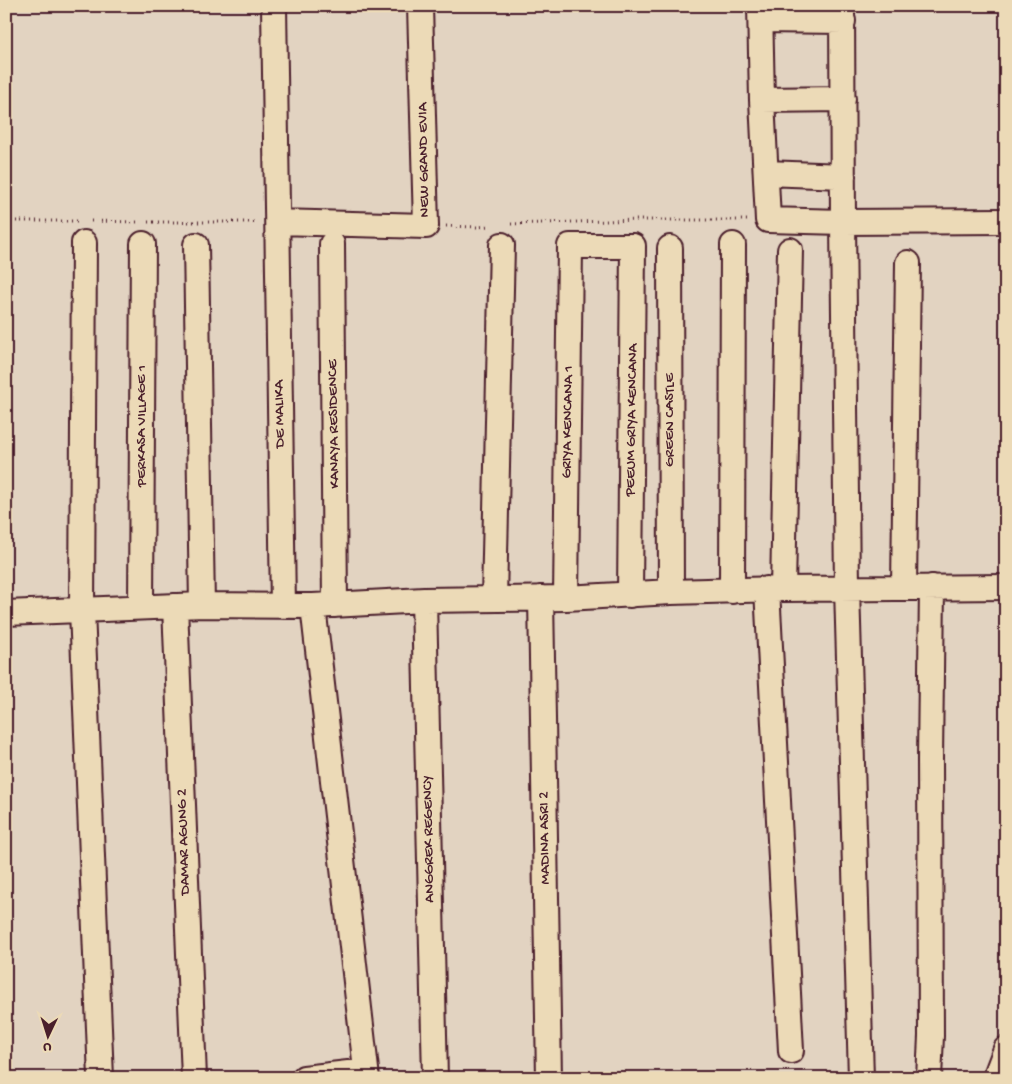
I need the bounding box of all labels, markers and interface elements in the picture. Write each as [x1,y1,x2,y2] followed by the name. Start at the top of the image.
[414,101,434,218] street label: NEW GRAND EVIA
[622,342,642,498] street label: PEEUM GRIYA KENCANA
[324,359,344,489] street label: KANAYA RESIDENCE
[133,365,151,488] street label: PERKASA VILLAGE 1
[558,365,578,479] street label: GRIYA KENCANA 1
[661,372,679,467] street label: GREEN CASTLE
[270,379,290,449] street label: DE MALIKA
[419,775,439,903] street label: ANGGREK REGENCY
[173,789,195,896] street label: DAMAR AGUNG 2
[535,791,555,885] street label: MADINA ASRI 2
[22,1012,72,1062] north arrow
[43,1038,52,1055] text: U

